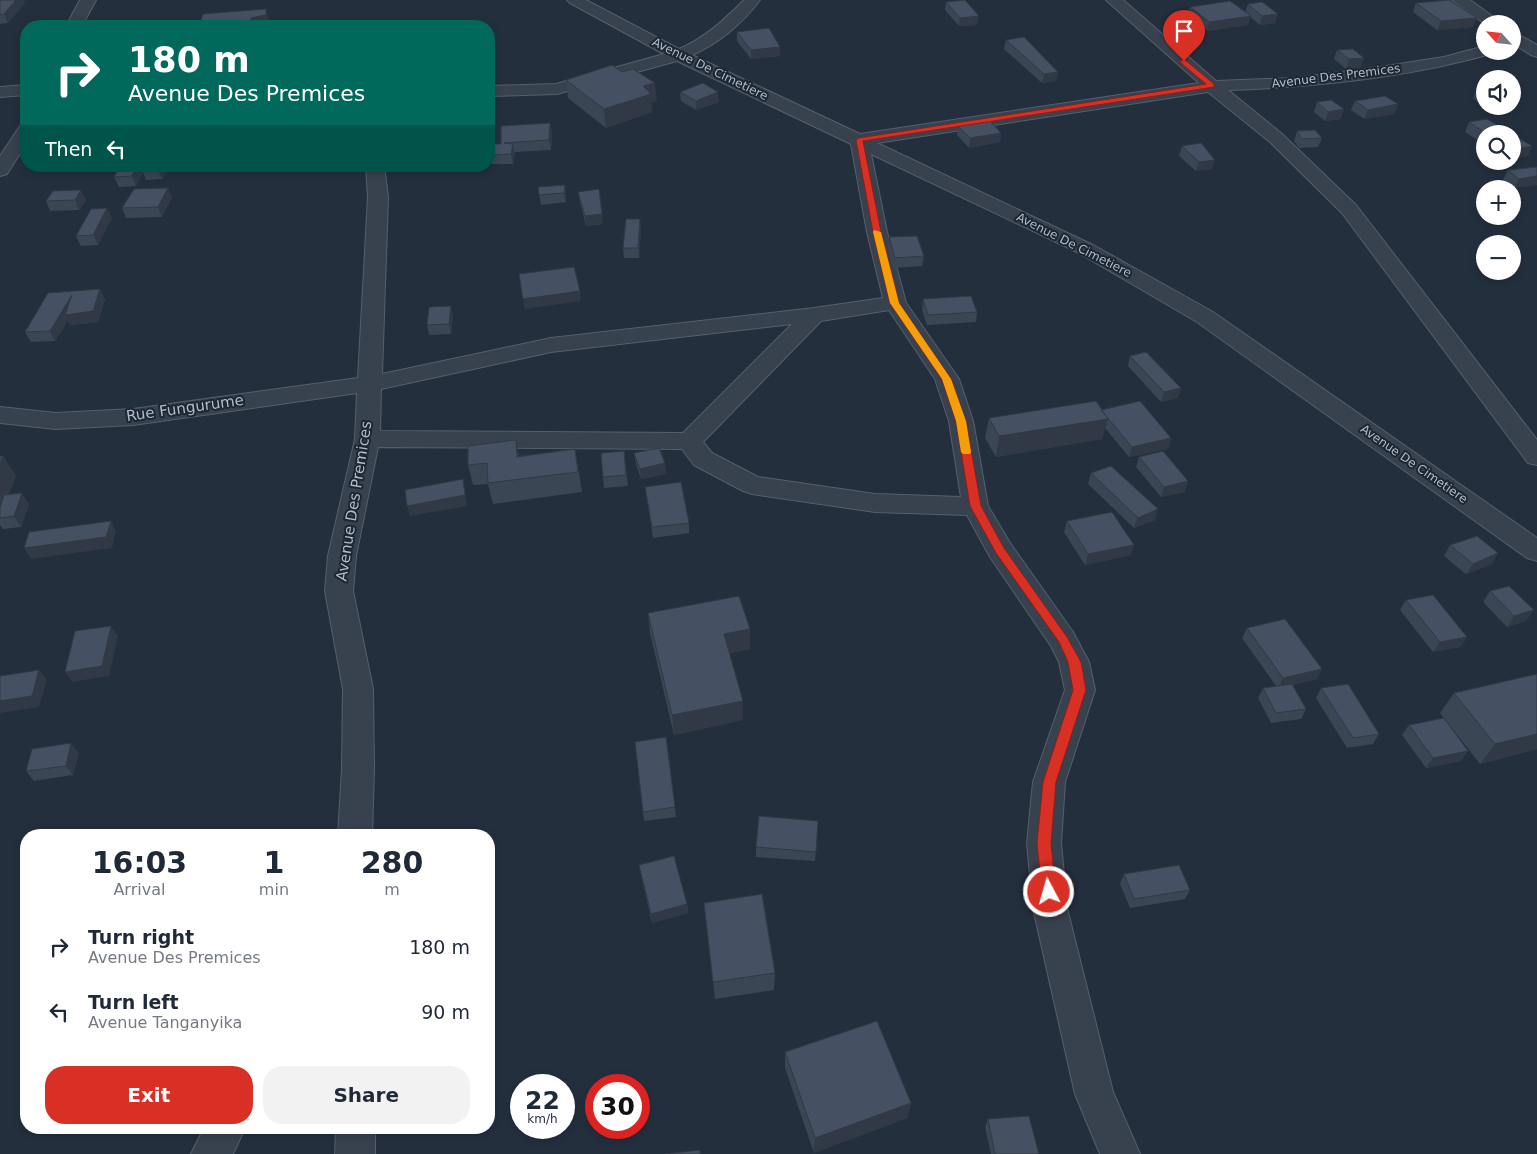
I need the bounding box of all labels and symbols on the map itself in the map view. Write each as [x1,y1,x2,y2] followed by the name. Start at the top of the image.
[1163,10,1205,61] pin
[1476,15,1521,60] north arrow
[650,35,770,103] street label: Avenue De Cimetiere
[1271,61,1401,91] street label: Avenue Des Premices
[1014,210,1134,280] street label: Avenue De Cimetiere
[125,391,245,425] street label: Rue Fungurume
[332,420,376,582] street label: Avenue Des Premices
[1358,422,1470,506] street label: Avenue De Cimetiere
[1022,865,1074,917] position arrow
[585,1074,650,1139] speed limit sign: 30

